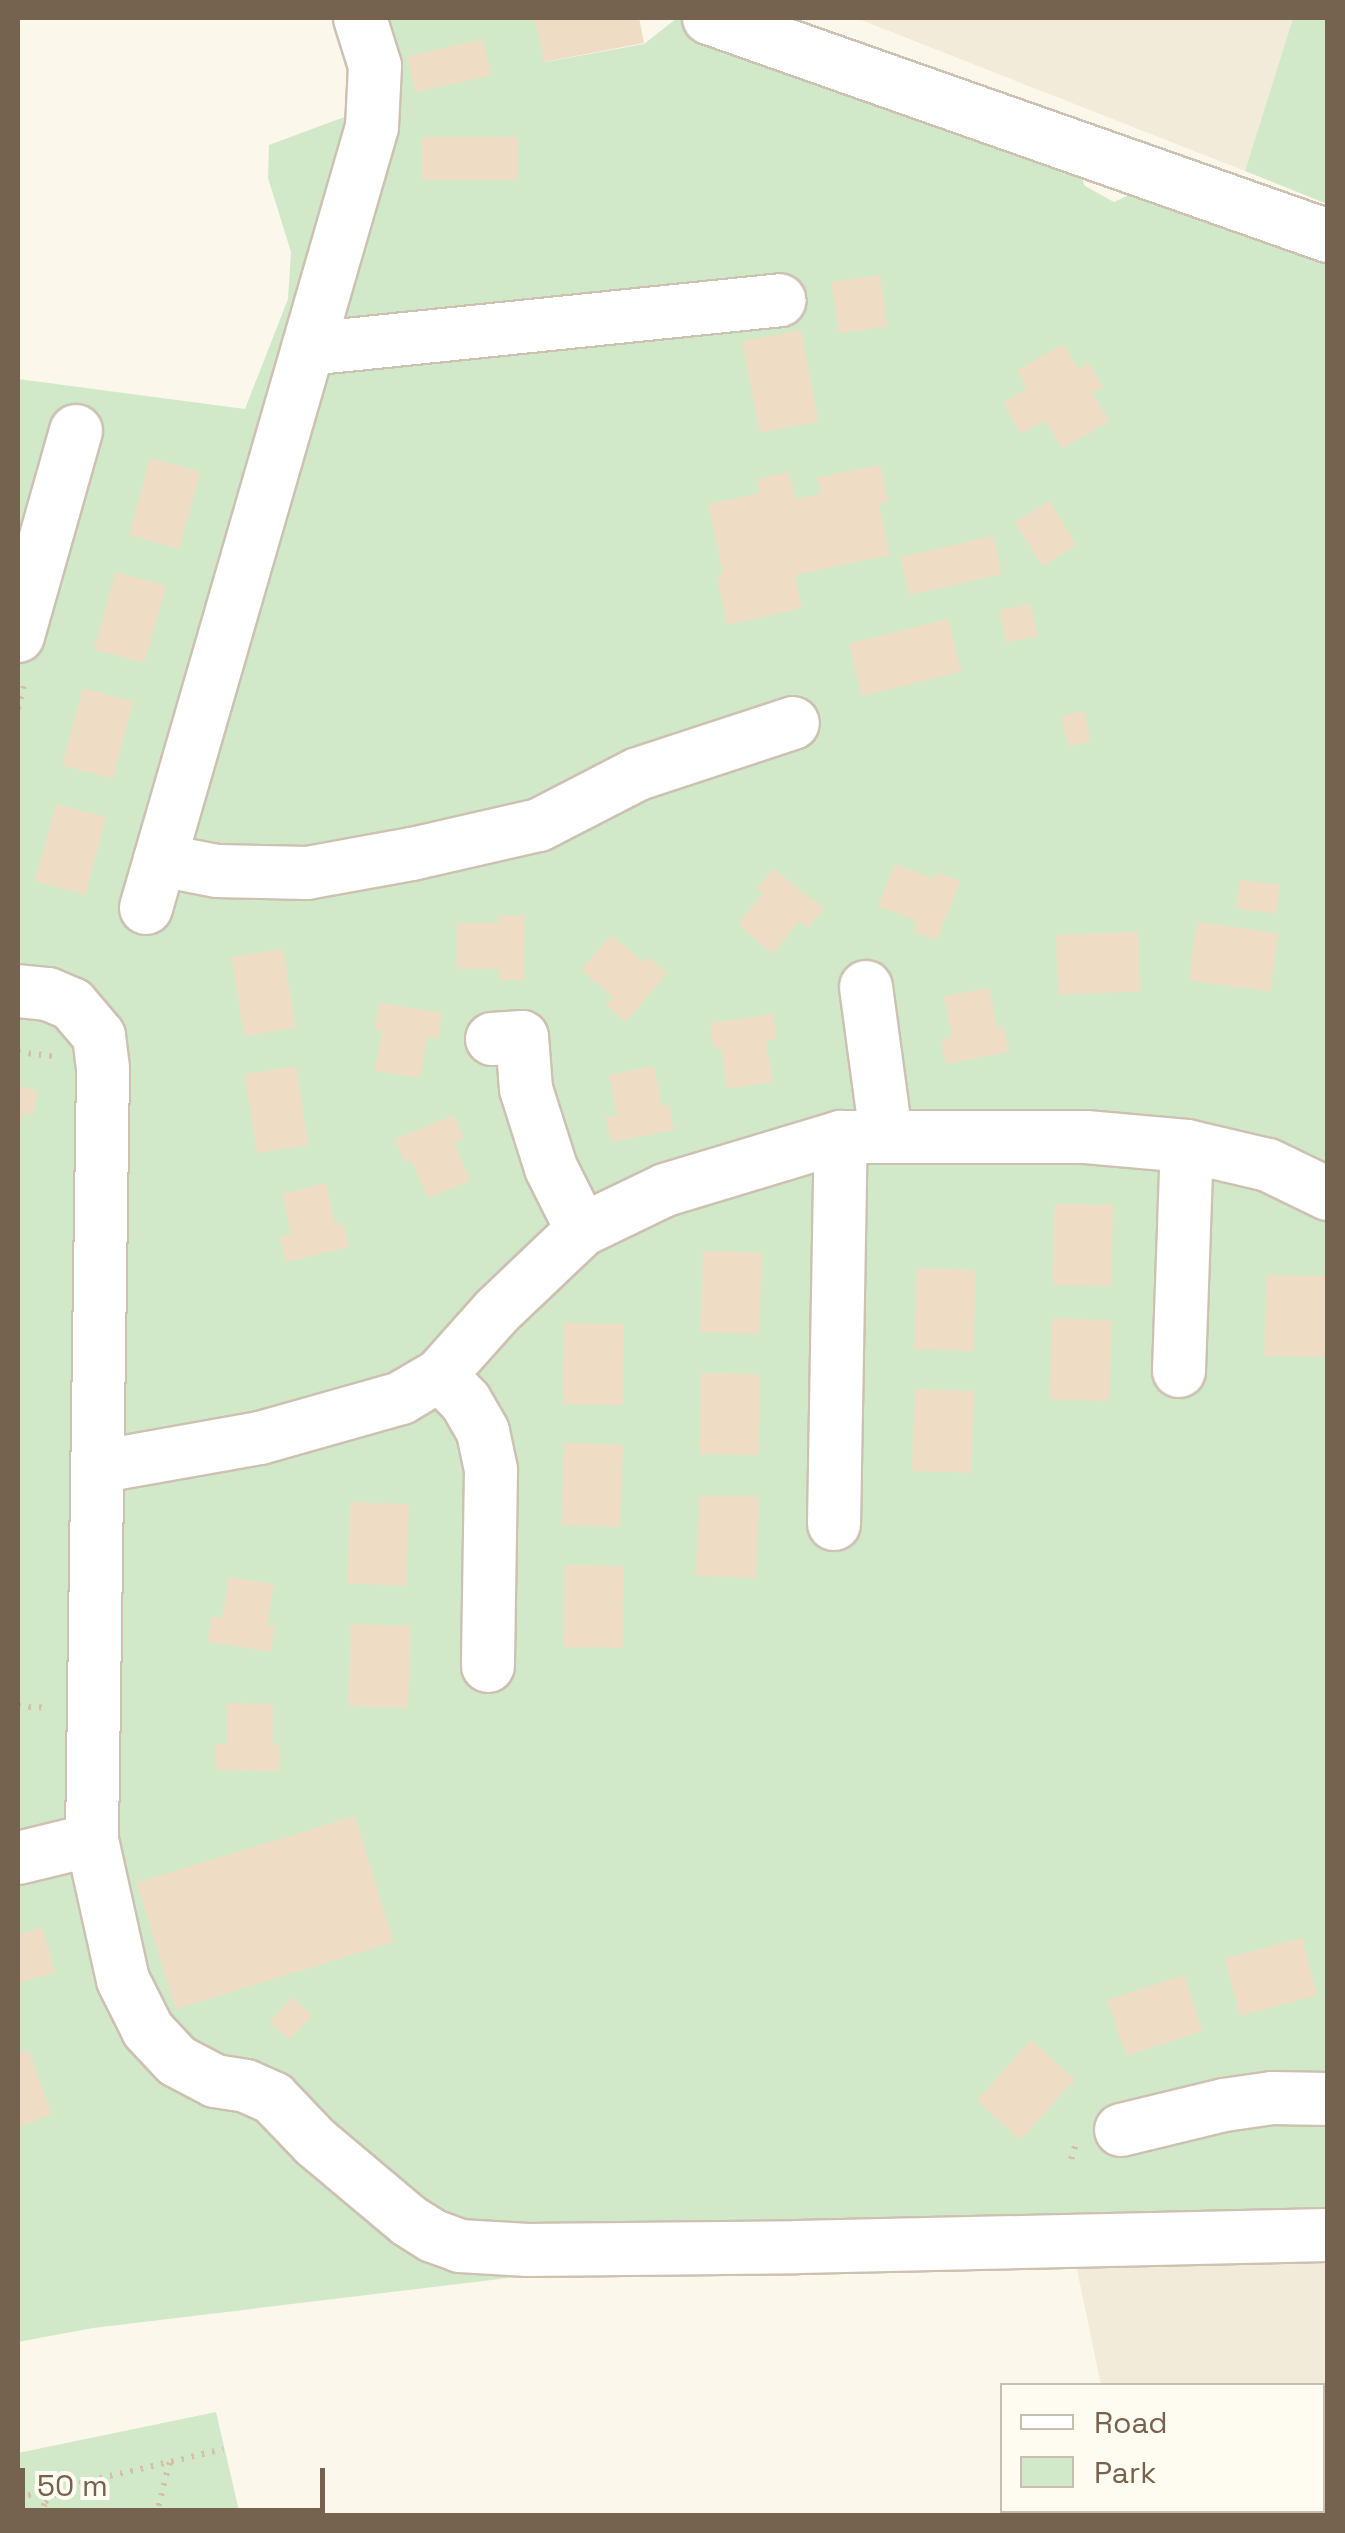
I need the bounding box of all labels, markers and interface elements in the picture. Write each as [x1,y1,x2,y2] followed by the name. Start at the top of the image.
[1000,2383,1325,2513] legend
[1094,2403,1168,2442] text: Road
[25,2448,330,2510] scale bar
[1094,2453,1156,2492] text: Park
[37,2466,108,2505] text: 50 m

